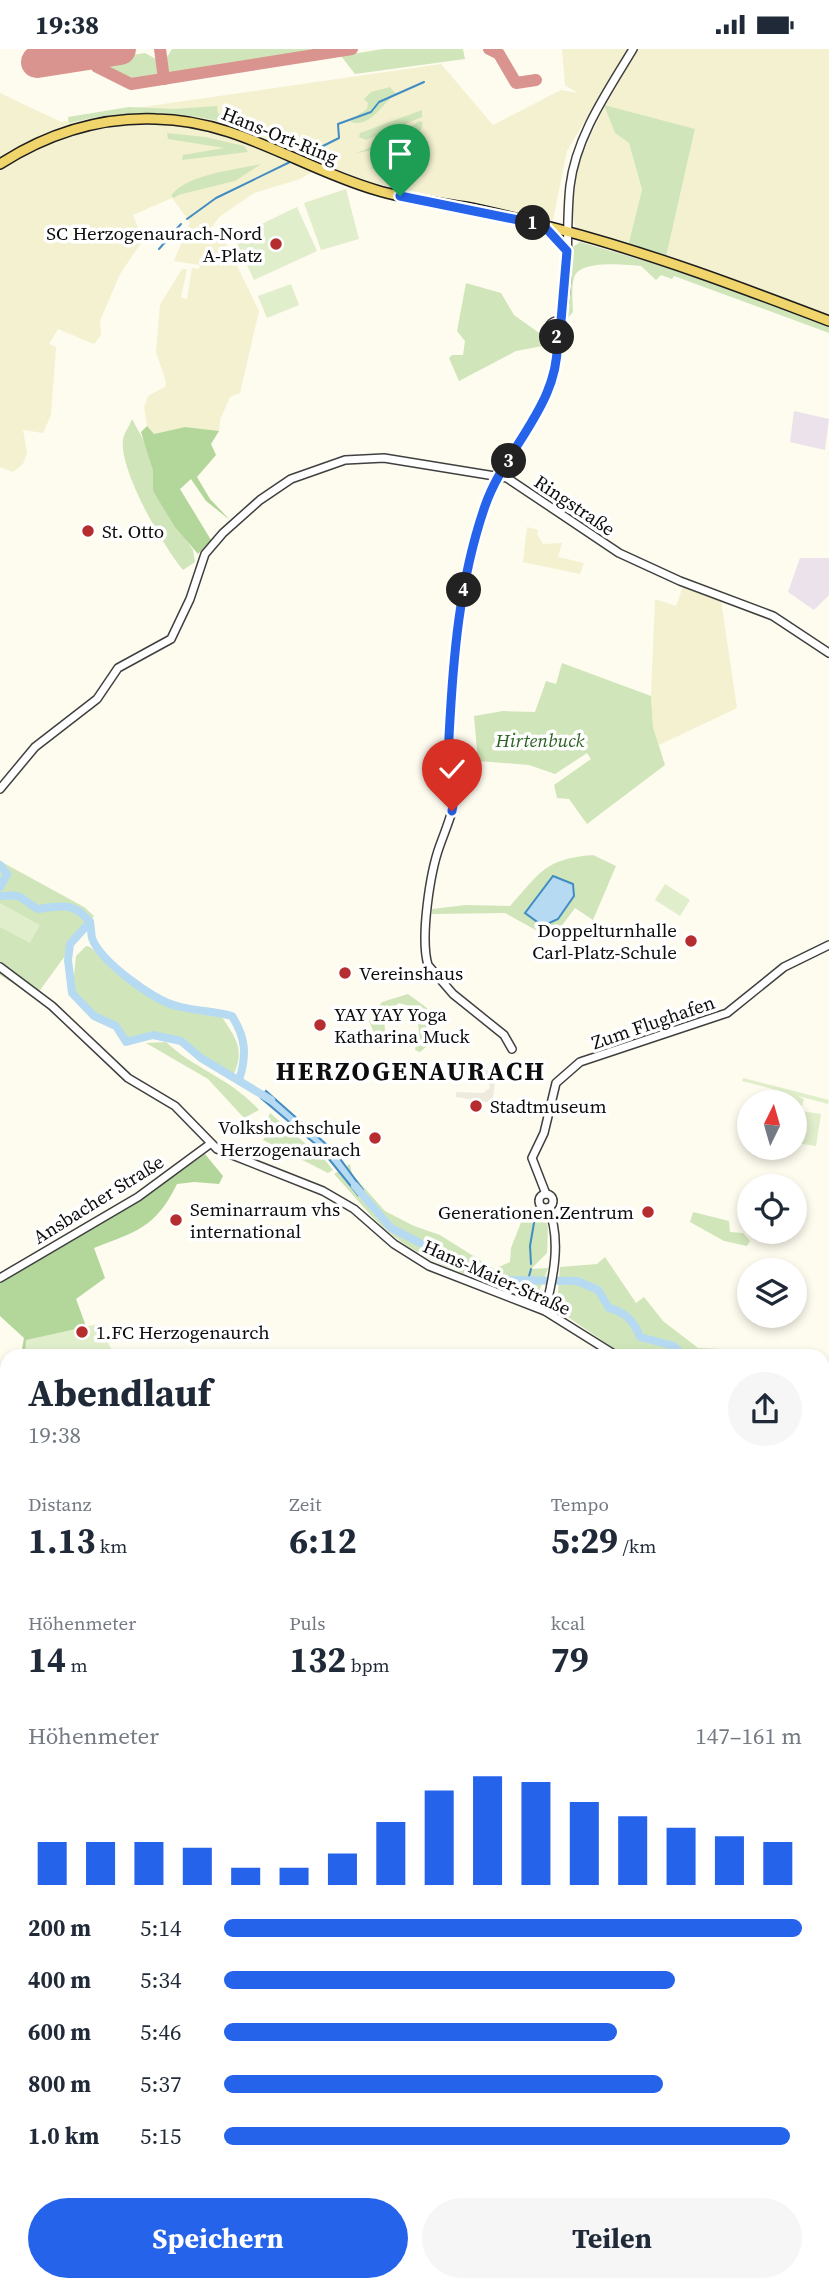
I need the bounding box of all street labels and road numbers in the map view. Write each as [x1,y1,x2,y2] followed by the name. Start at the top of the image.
[218,100,342,170] street label: Hans-Ort-Ring
[529,468,621,542] street label: Ringstraße
[588,989,718,1055] street label: Zum Flughafen
[28,1148,168,1250] street label: Ansbacher Straße
[419,1233,575,1321] street label: Hans-Maier-Straße

